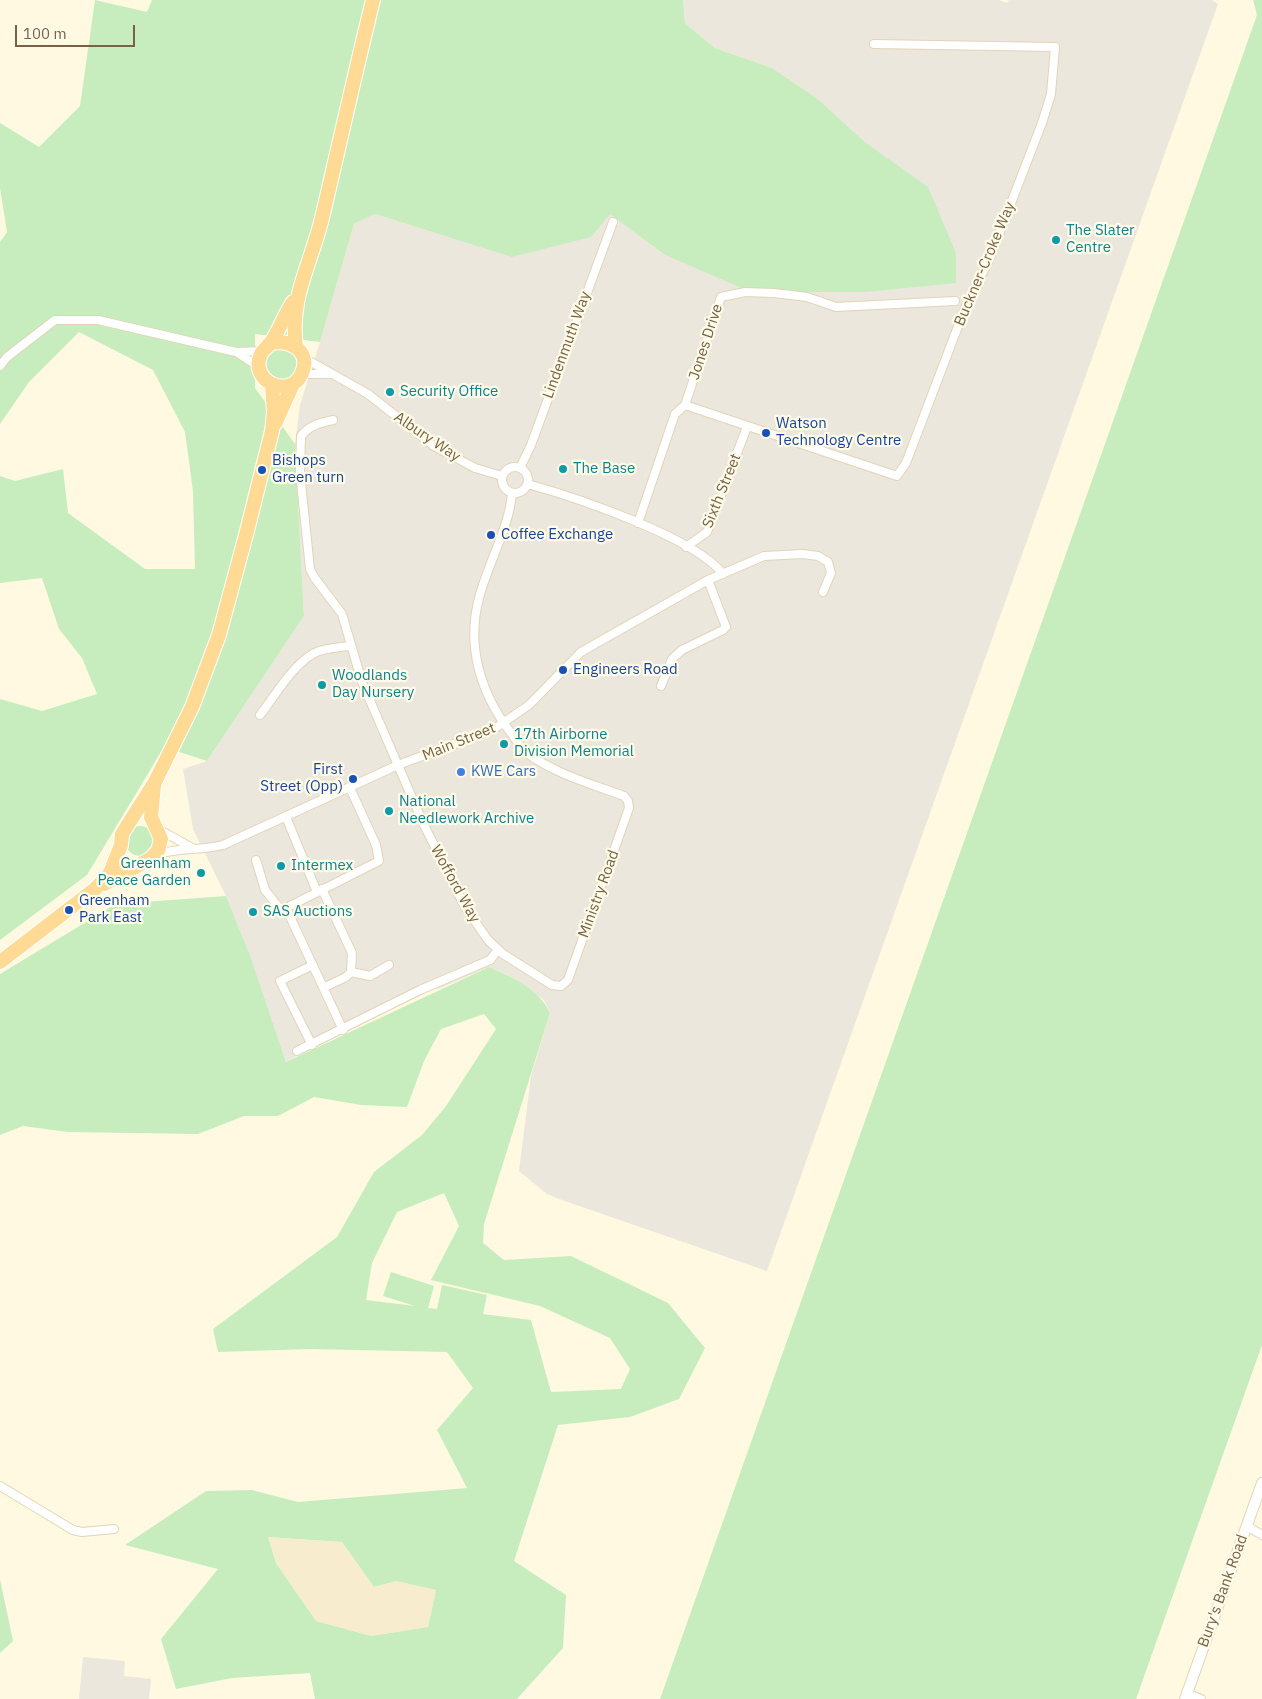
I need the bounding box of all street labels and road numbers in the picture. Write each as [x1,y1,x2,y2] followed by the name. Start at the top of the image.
[951,199,1019,329] street label: Buckner-Croke Way
[539,289,595,401] street label: Lindenmuth Way
[685,302,727,382] street label: Jones Drive
[390,408,464,466] street label: Albury Way
[699,451,745,531] street label: Sixth Street
[420,719,498,765] street label: Main Street
[426,842,484,926] street label: Wofford Way
[575,848,623,940] street label: Ministry Road
[1194,1532,1252,1650] street label: Bury's Bank Road

